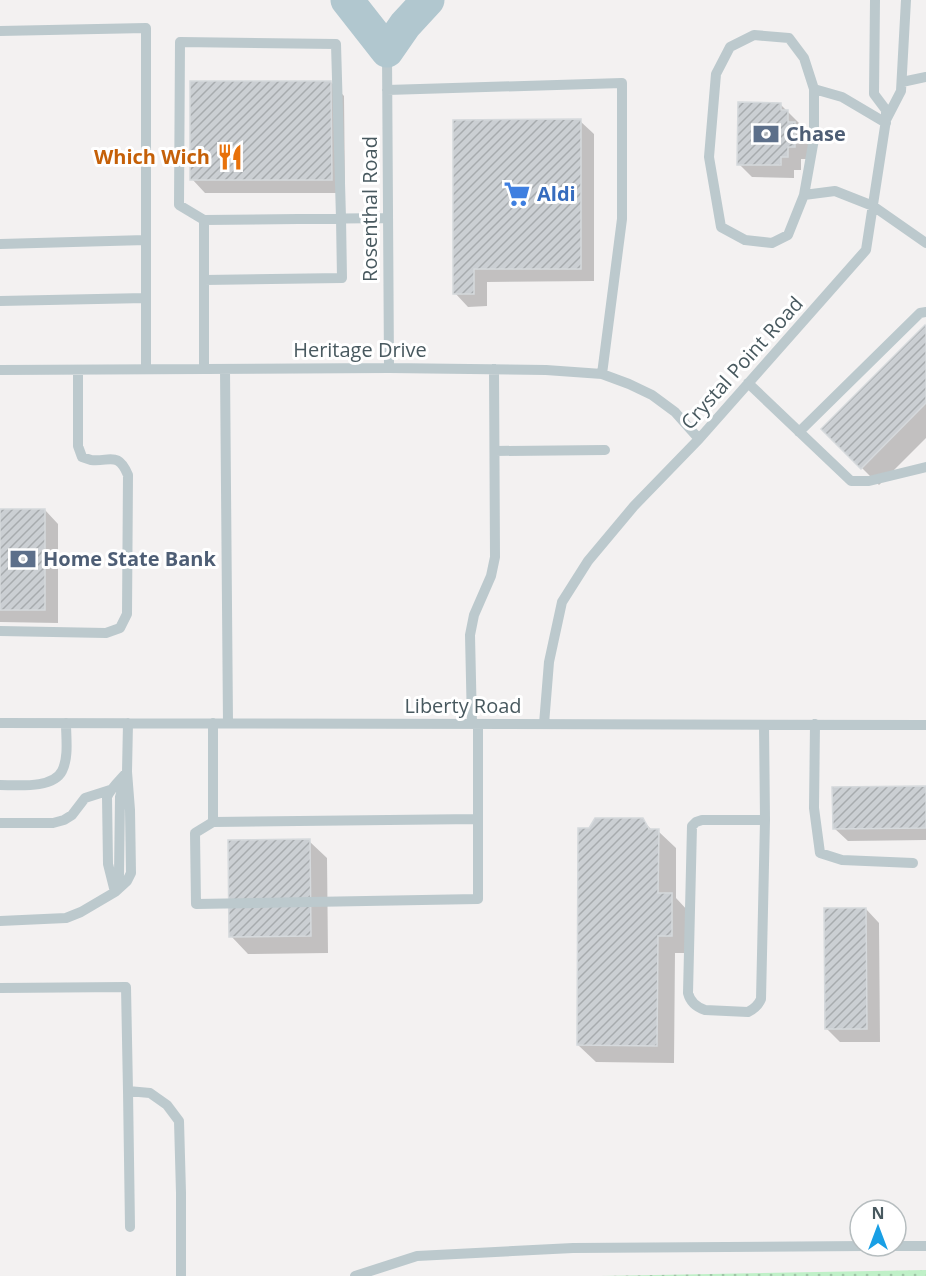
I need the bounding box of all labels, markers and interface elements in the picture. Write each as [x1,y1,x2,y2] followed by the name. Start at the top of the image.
[751,119,781,149] bank icon: Chase
[786,120,846,147] place label: Chase
[356,136,383,282] street label: Rosenthal Road
[215,142,245,172] restaurant icon: Which Wich
[94,143,210,170] place label: Which Wich
[502,179,532,209] supermarket icon: Aldi
[537,180,576,207] place label: Aldi
[675,290,809,435] street label: Crystal Point Road
[293,336,427,363] street label: Heritage Drive
[8,544,38,574] bank icon: Home State Bank
[43,545,216,572] place label: Home State Bank
[404,692,522,719] street label: Liberty Road
[848,1198,908,1258] north arrow
[871,1202,885,1224] text: N

